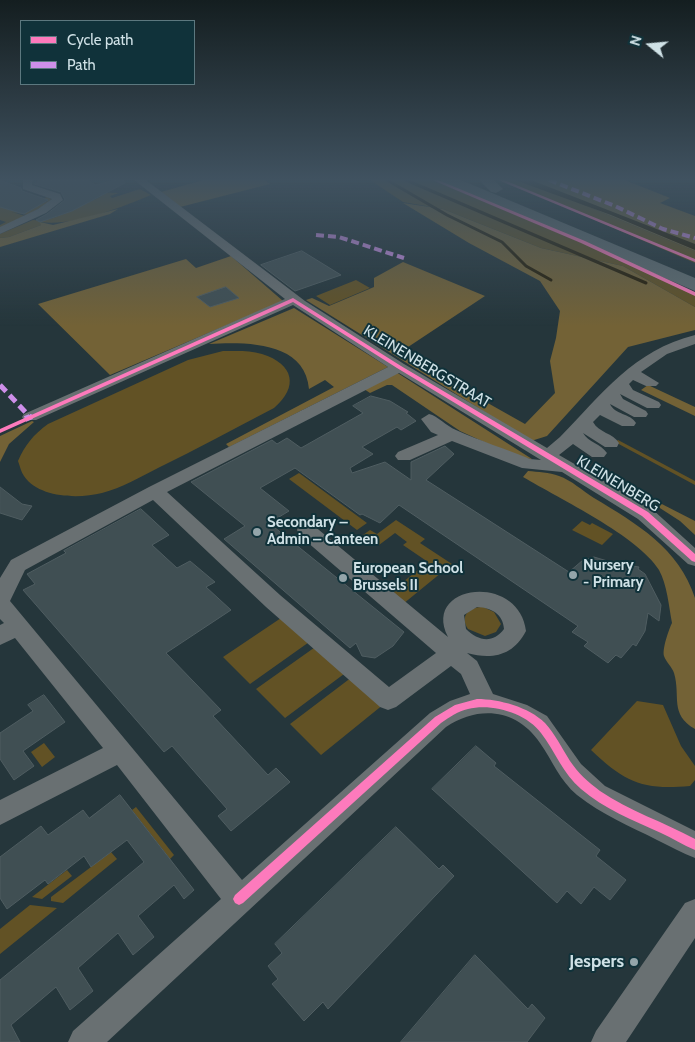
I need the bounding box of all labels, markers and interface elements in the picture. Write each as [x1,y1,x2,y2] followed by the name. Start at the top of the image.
[20,20,195,85] legend
[625,20,675,70] north arrow
[67,31,133,49] text: Cycle path
[626,33,646,48] text: N
[67,56,96,74] text: Path
[360,322,494,412] street label: KLEINENBERGSTRAAT
[573,452,663,516] street label: KLEINENBERG
[267,514,378,549] place label: Secondary – Admin – Canteen
[251,526,263,538] marker: Secondary – Admin – Canteen
[583,557,644,592] place label: Nursery - Primary
[353,560,463,595] place label: European School Brussels II
[567,569,579,581] marker: Nursery - Primary
[337,572,349,584] marker: European School Brussels II
[569,951,624,973] place label: Jespers
[628,956,640,968] marker: Jespers

